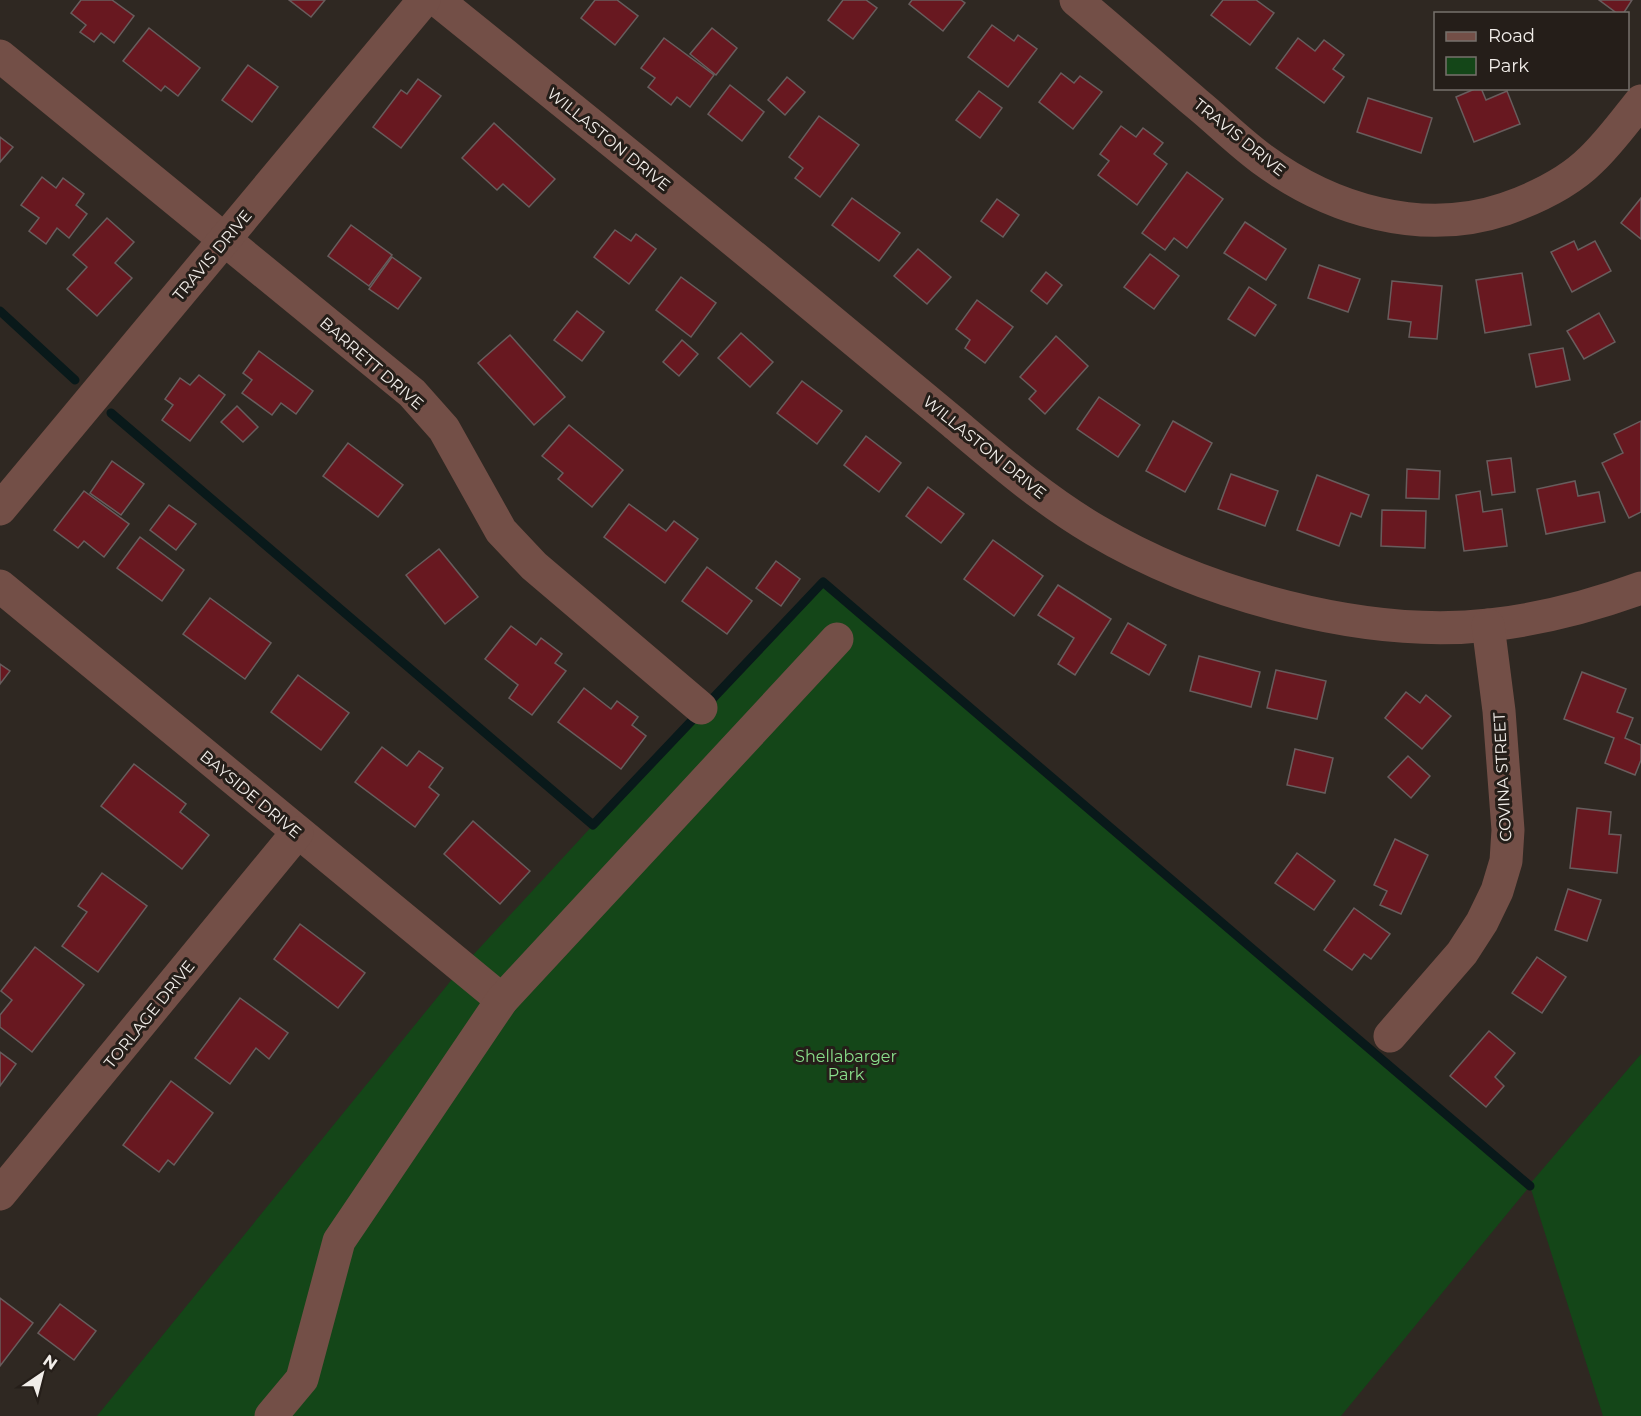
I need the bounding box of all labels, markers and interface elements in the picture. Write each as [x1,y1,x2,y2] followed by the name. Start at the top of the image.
[1434,12,1629,90] legend
[1488,25,1535,47] text: Road
[1488,55,1529,77] text: Park
[543,84,674,195] street label: WILLASTON DRIVE
[1190,95,1289,180] street label: TRAVIS DRIVE
[169,206,256,304] street label: TRAVIS DRIVE
[316,313,427,414] street label: BARRETT DRIVE
[919,392,1050,503] street label: WILLASTON DRIVE
[1490,711,1515,842] street label: COVINA STREET
[196,746,305,842] street label: BAYSIDE DRIVE
[100,957,199,1072] street label: TORLAGE DRIVE
[795,1047,897,1084] park label: Shellabarger Park
[12,1344,72,1404] north arrow
[40,1351,61,1374] text: N

